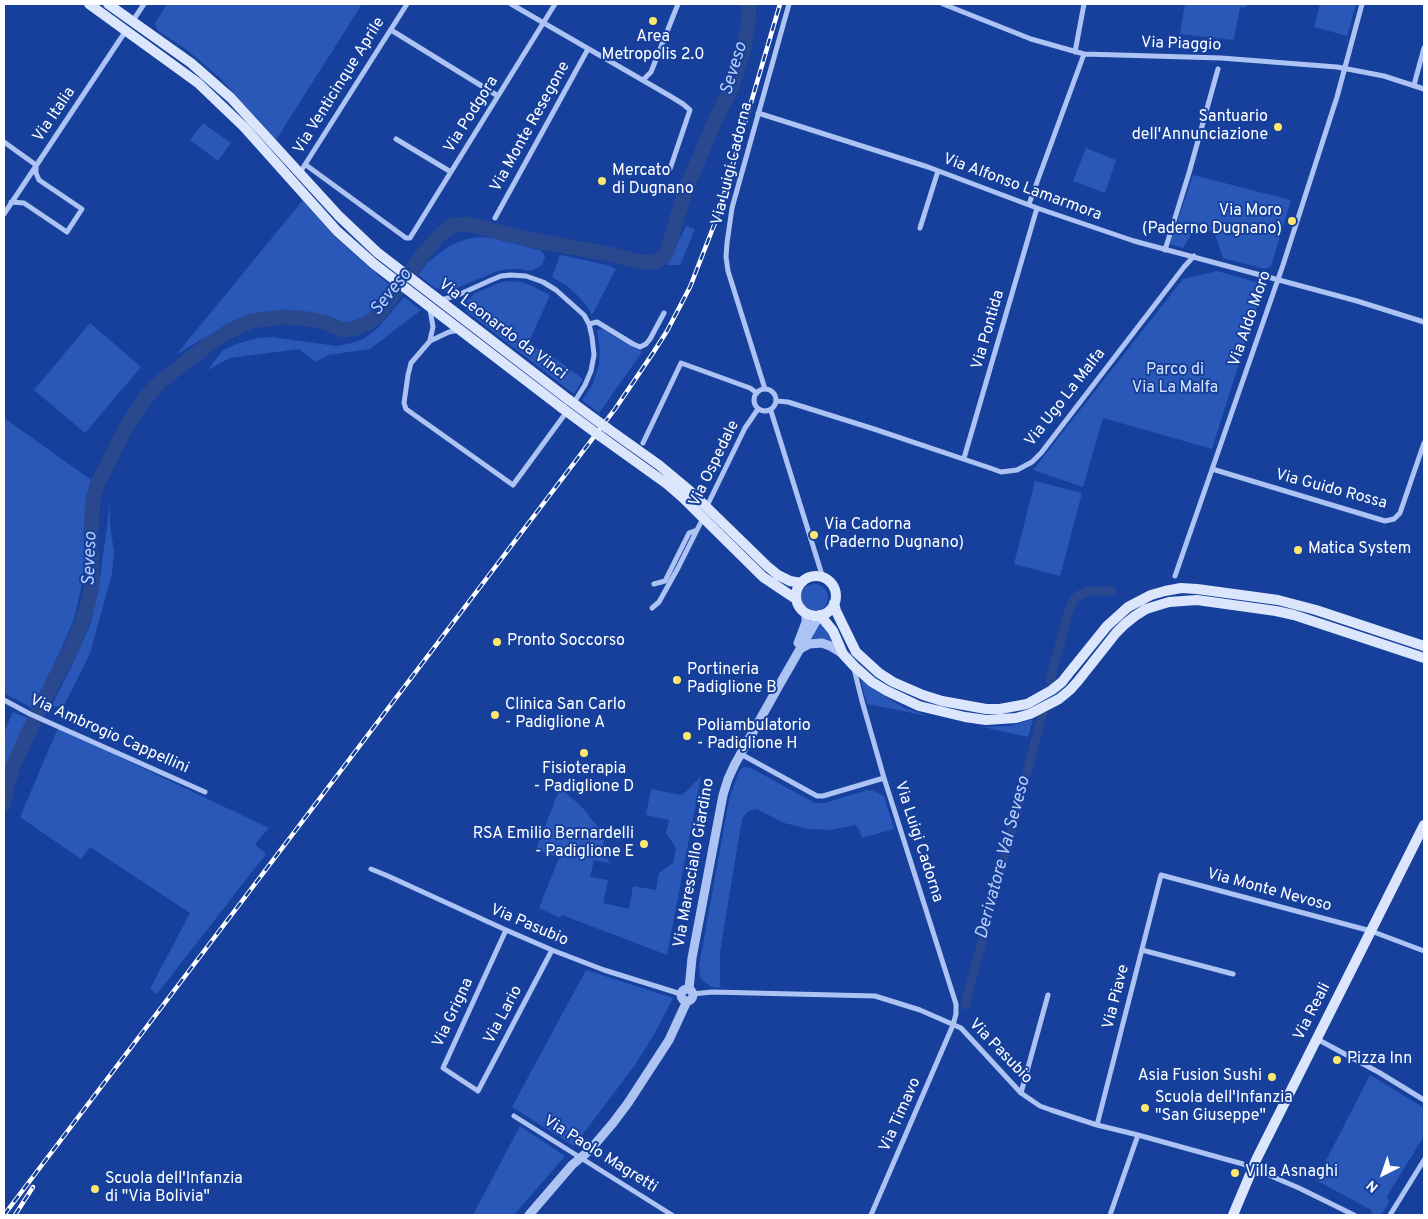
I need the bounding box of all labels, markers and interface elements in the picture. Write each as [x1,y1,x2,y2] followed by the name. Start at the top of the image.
[290,14,390,158] street label: Via Venticinque Aprile
[647,15,659,27] marker: Area Metropolis 2.0
[602,28,704,66] place label: Area Metropolis 2.0
[1140,34,1222,56] street label: Via Piaggio
[717,40,753,98] water label: Seveso
[487,58,575,196] street label: Via Monte Resegone
[441,73,503,157] street label: Via Podgora
[30,84,80,146] street label: Via Italia
[708,101,758,227] street label: Via Luigi Cadorna
[1132,108,1268,146] place label: Santuario dell'Annunciazione
[1272,121,1284,133] marker: Santuario dell'Annunciazione
[940,150,1104,226] street label: Via Alfonso Lamarmora
[612,162,694,200] place label: Mercato di Dugnano
[596,175,608,187] marker: Mercato di Dugnano
[1142,202,1282,240] place label: Via Moro (Paderno Dugnano)
[1286,215,1298,227] marker: Via Moro (Paderno Dugnano)
[367,265,417,321] water label: Seveso
[1226,269,1276,369] street label: Via Aldo Moro
[434,276,570,384] street label: Via Leonardo da Vinci
[969,288,1009,372] street label: Via Pontida
[1022,345,1110,451] street label: Via Ugo La Malfa
[1132,361,1218,399] park label: Parco di Via La Malfa
[686,418,744,510] street label: Via Ospedale
[1273,466,1389,514] street label: Via Guido Rossa
[824,516,964,554] place label: Via Cadorna (Paderno Dugnano)
[808,529,820,541] marker: Via Cadorna (Paderno Dugnano)
[79,531,103,587] water label: Seveso
[1308,540,1411,560] place label: Matica System
[1292,544,1304,556] marker: Matica System
[507,632,625,652] place label: Pronto Soccorso
[491,636,503,648] marker: Pronto Soccorso
[687,661,777,699] place label: Portineria Padiglione B
[671,674,683,686] marker: Portineria Padiglione B
[26,691,192,779] street label: Via Ambrogio Cappellini
[505,696,626,734] place label: Clinica San Carlo - Padiglione A
[489,709,501,721] marker: Clinica San Carlo - Padiglione A
[697,717,811,755] place label: Poliambulatorio - Padiglione H
[681,730,693,742] marker: Poliambulatorio - Padiglione H
[578,747,590,759] marker: Fisioterapia - Padiglione D
[534,760,634,798] place label: Fisioterapia - Padiglione D
[972,774,1036,942] water label: Derivatore Val Seveso
[671,777,719,949] street label: Via Maresciallo Giardino
[889,779,947,905] street label: Via Luigi Cadorna
[473,825,634,863] place label: RSA Emilio Bernardelli - Padiglione E
[638,838,650,850] marker: RSA Emilio Bernardelli - Padiglione E
[1205,865,1333,917] street label: Via Monte Nevoso
[487,901,571,951] street label: Via Pasubio
[1100,963,1134,1031] street label: Via Piave
[430,975,478,1051] street label: Via Grigna
[1290,980,1336,1044] street label: Via Reali
[481,983,527,1047] street label: Via Lario
[964,1015,1036,1089] street label: Via Pasubio
[1347,1050,1412,1070] place label: Pizza Inn
[1331,1054,1343,1066] marker: Pizza Inn
[1138,1067,1262,1087] place label: Asia Fusion Sushi
[1266,1071,1278,1083] marker: Asia Fusion Sushi
[876,1075,926,1155] street label: Via Timavo
[1155,1089,1293,1127] place label: Scuola dell'Infanzia "San Giuseppe"
[1139,1102,1151,1114] marker: Scuola dell'Infanzia "San Giuseppe"
[539,1112,661,1198] street label: Via Paolo Magretti
[1358,1149,1408,1199] north arrow
[1245,1163,1338,1183] place label: Villa Asnaghi
[1229,1167,1241,1179] marker: Villa Asnaghi
[105,1170,243,1208] place label: Scuola dell'Infanzia di "Via Bolivia"
[1363,1176,1382,1195] text: N
[89,1183,101,1195] marker: Scuola dell'Infanzia di "Via Bolivia"

